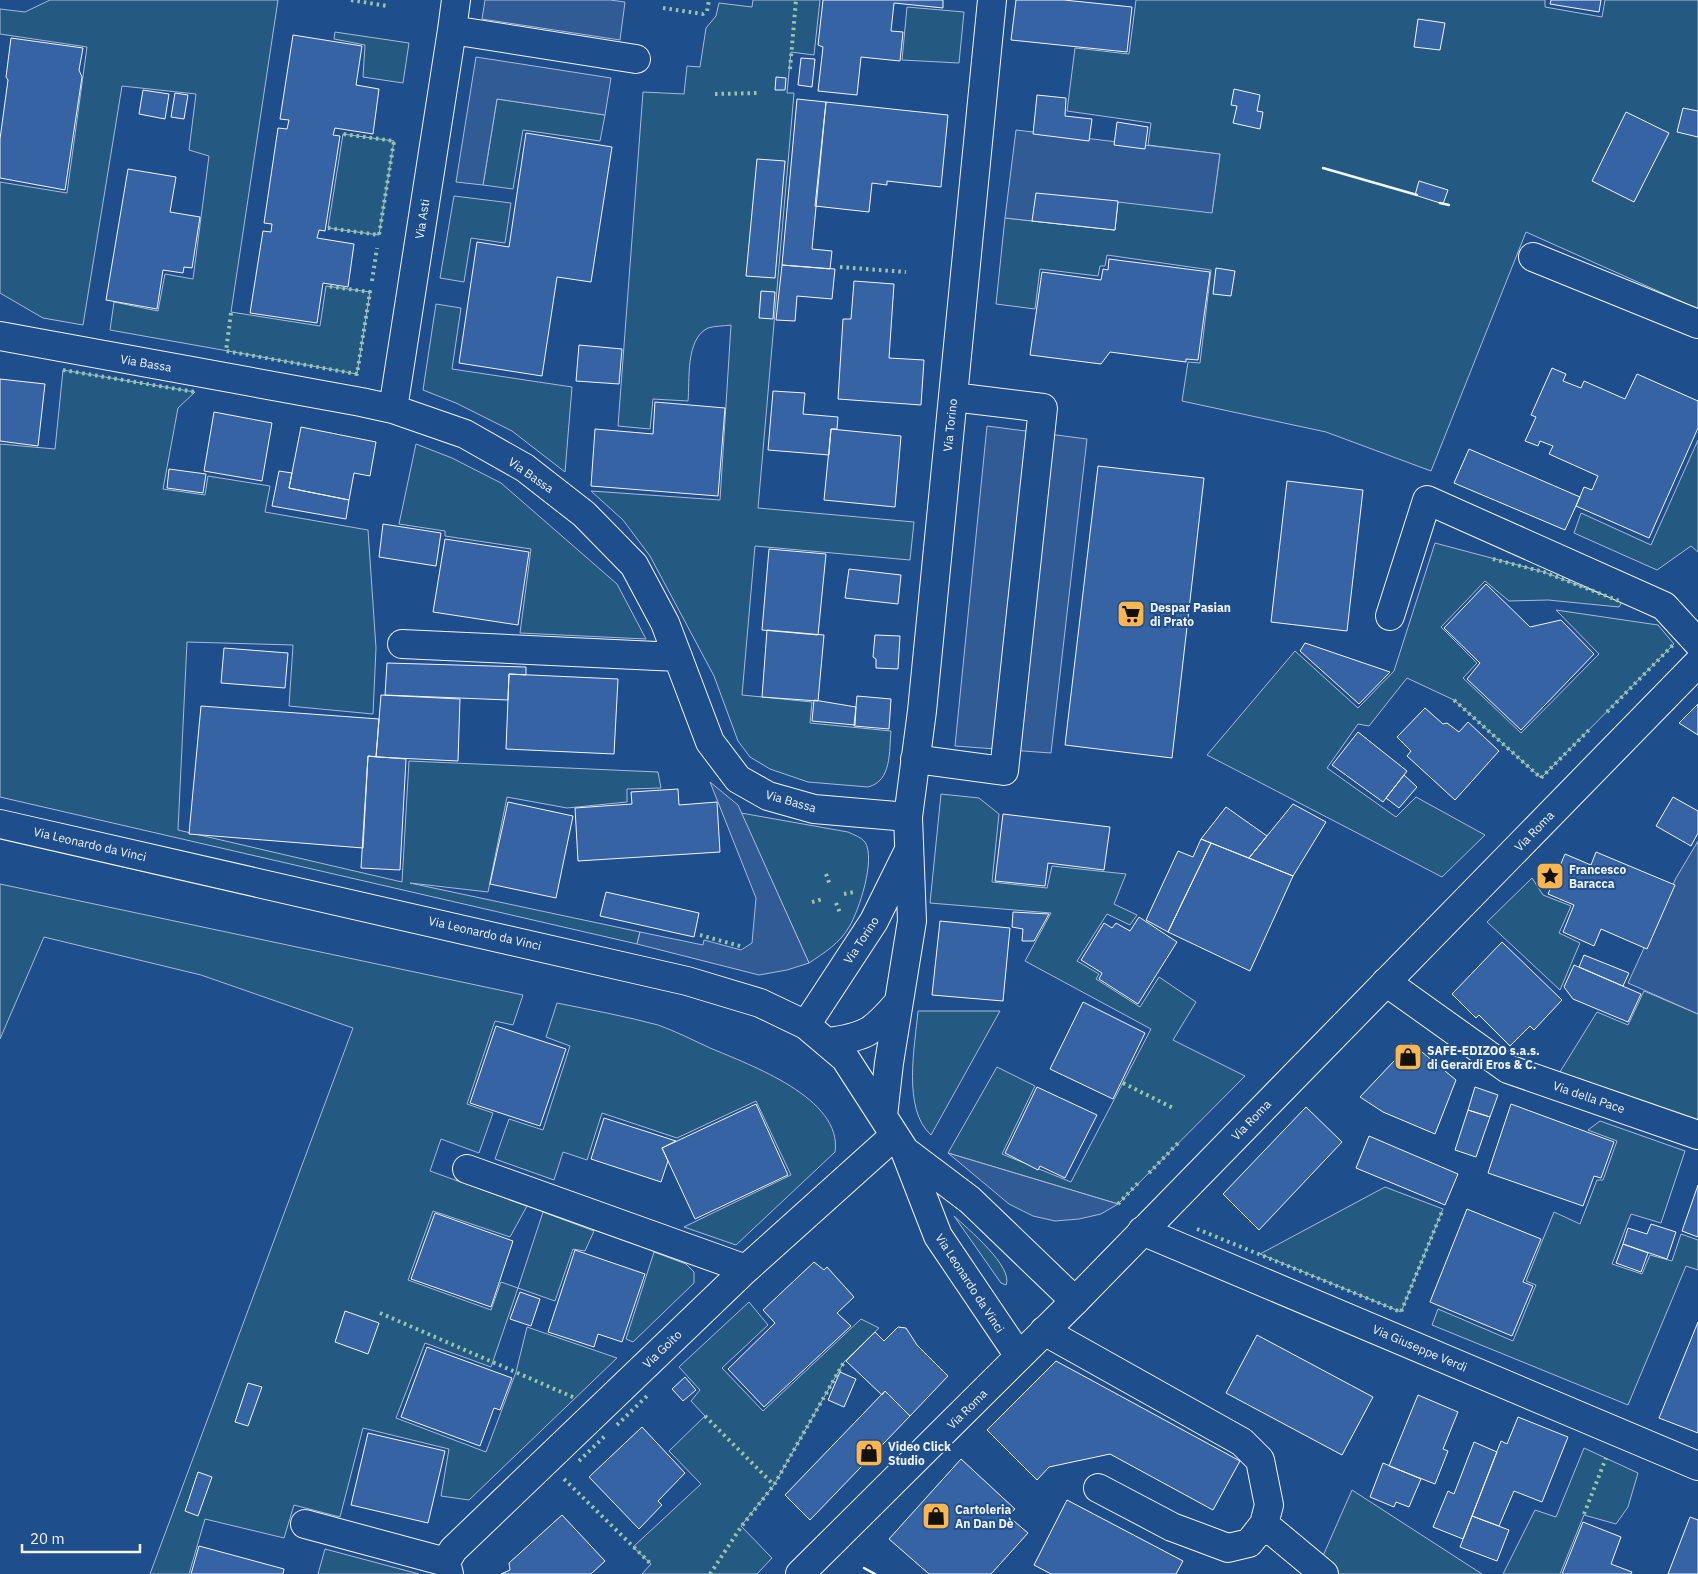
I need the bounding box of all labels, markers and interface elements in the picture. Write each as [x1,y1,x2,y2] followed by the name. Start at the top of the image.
[411,198,433,240] street label: Via Asti
[119,351,173,375] street label: Via Bassa
[940,397,960,452] street label: Via Torino
[505,454,557,496] street label: Via Bassa
[1116,599,1146,629] supermarket icon: Despar Pasian di Prato
[1150,600,1231,629] place label: Despar Pasian di Prato
[764,787,819,816] street label: Via Bassa
[1511,807,1557,854] street label: Via Roma
[32,824,148,864] street label: Via Leonardo da Vinci
[1535,861,1565,891] place icon: Francesco Baracca
[1569,862,1626,891] place label: Francesco Baracca
[427,913,543,953] street label: Via Leonardo da Vinci
[840,913,882,966] street label: Via Torino
[1393,1042,1423,1072] shop icon: SAFE-EDIZOO s.a.s. di Gerardi Eros & C.
[1427,1043,1540,1072] place label: SAFE-EDIZOO s.a.s. di Gerardi Eros & C.
[1551,1078,1627,1116] street label: Via della Pace
[1228,1096,1274,1143] street label: Via Roma
[932,1231,1008,1335] street label: Via Leonardo da Vinci
[1370,1321,1470,1375] street label: Via Giuseppe Verdi
[639,1327,685,1371] street label: Via Goito
[944,1385,991,1432] street label: Via Roma
[854,1438,884,1468] shop icon: Video Click Studio
[888,1439,951,1468] place label: Video Click Studio
[921,1501,951,1531] shop icon: Cartoleria An Dan Dè
[955,1502,1014,1531] place label: Cartoleria An Dan Dè
[22,1522,140,1554] scale bar
[30,1529,65,1548] text: 20 m

